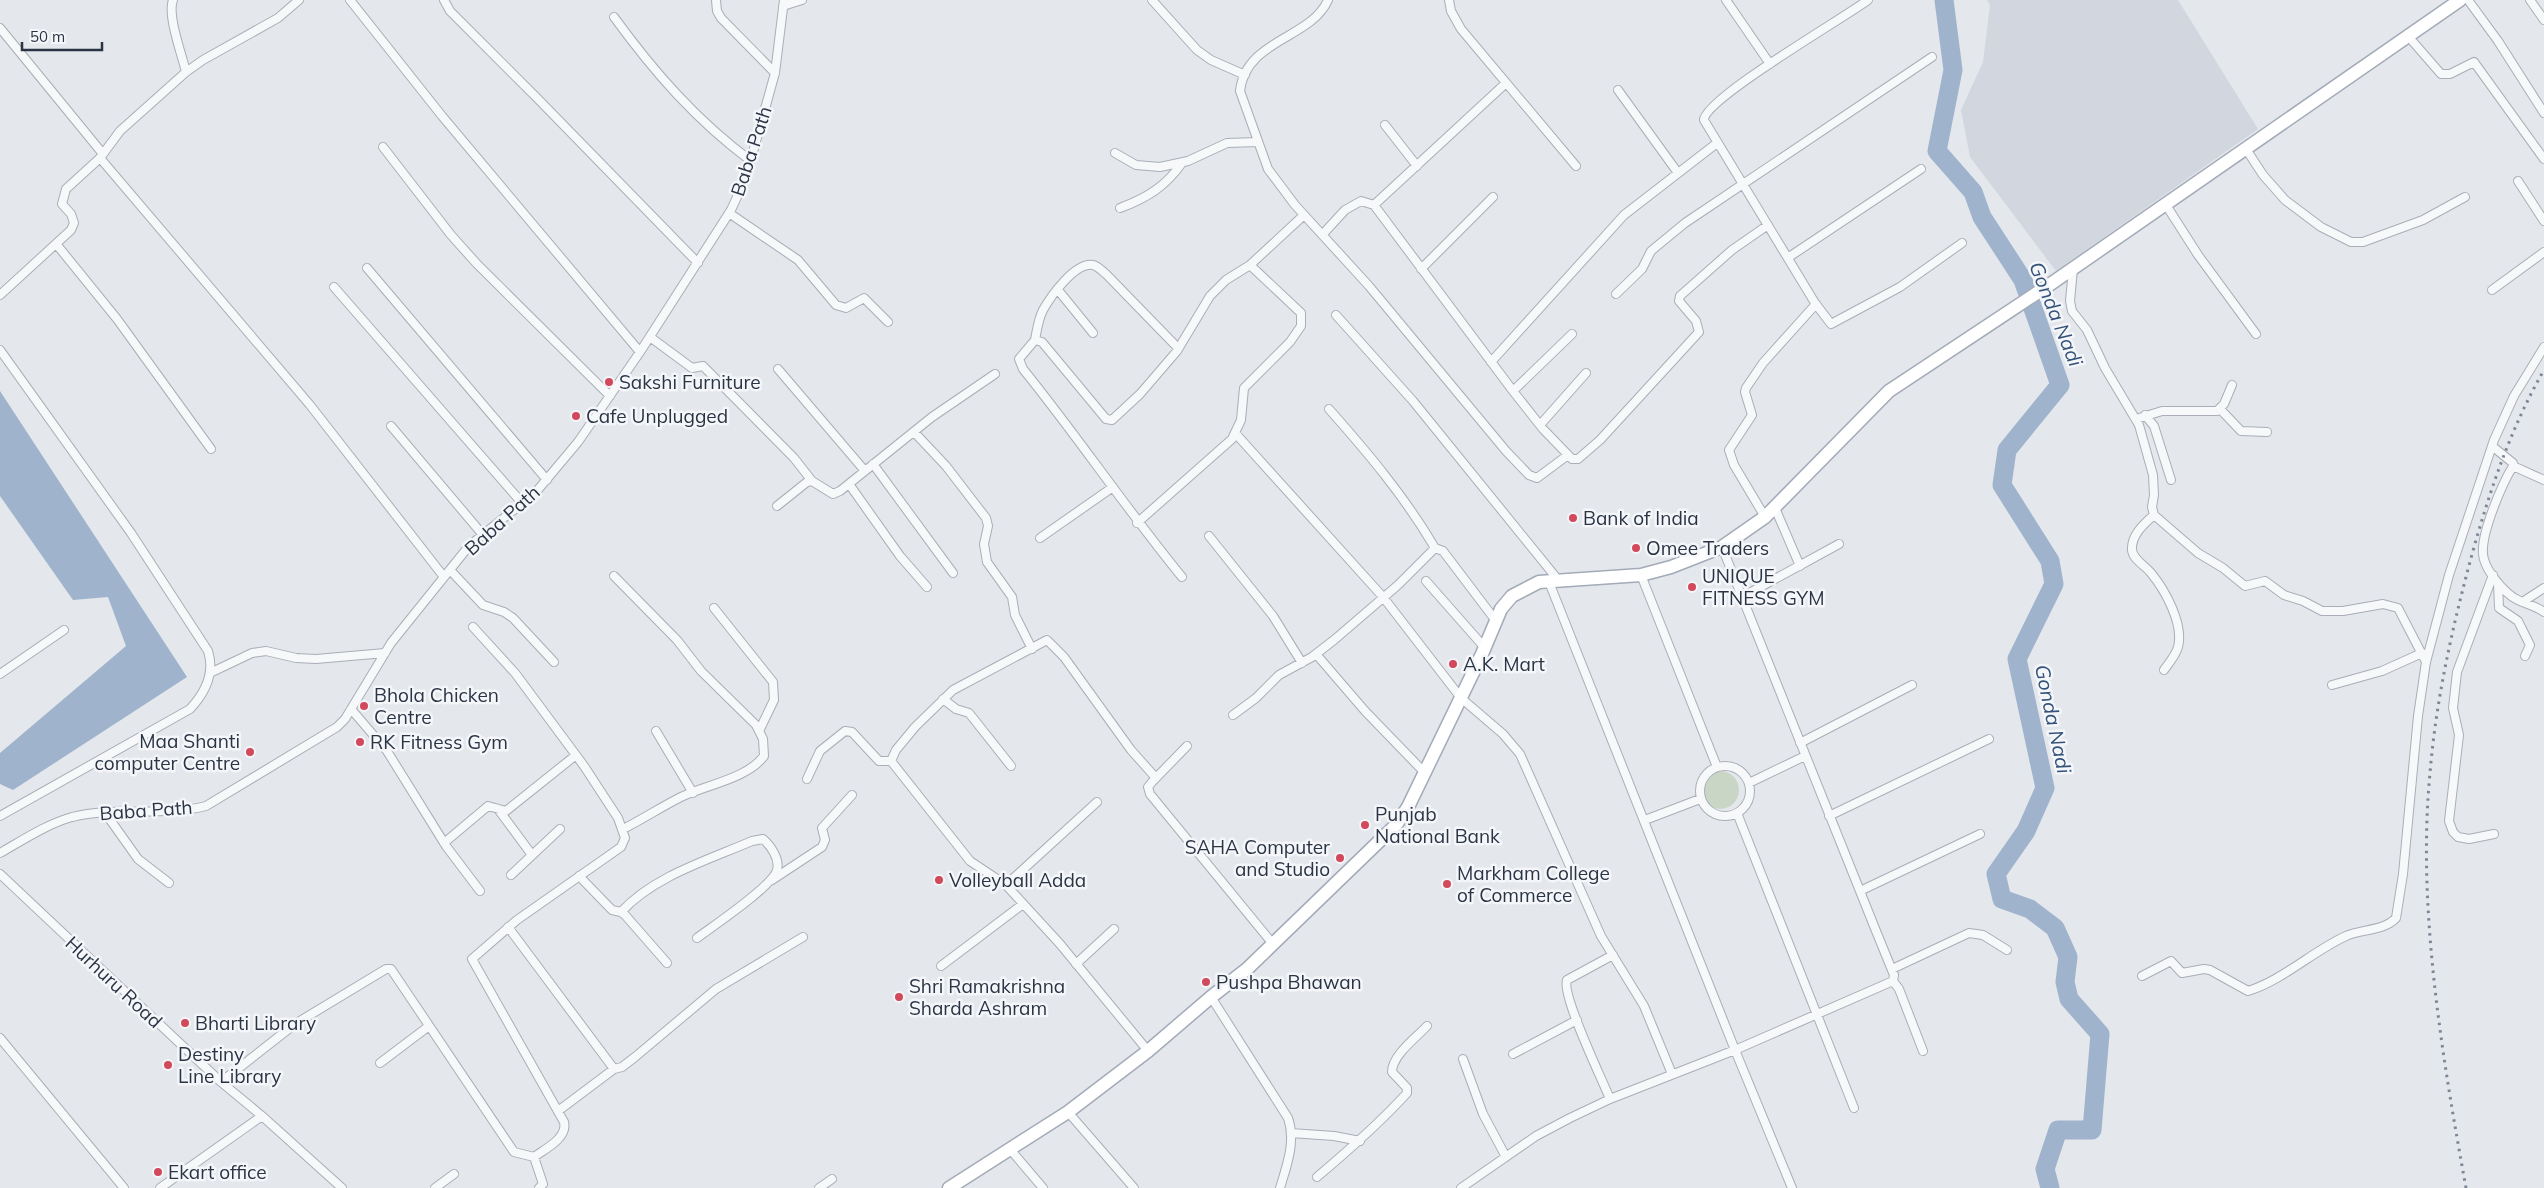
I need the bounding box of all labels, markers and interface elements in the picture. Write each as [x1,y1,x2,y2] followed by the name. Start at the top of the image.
[22,20,102,52] scale bar
[30,27,65,46] text: 50 m
[725,103,777,199] street label: Baba Path
[2024,258,2089,370] water label: Gonda Nadi
[619,370,761,394] place label: Sakshi Furniture
[603,376,615,388] marker: Sakshi Furniture
[586,404,728,428] place label: Cafe Unplugged
[570,410,582,422] marker: Cafe Unplugged
[459,480,545,560] street label: Baba Path
[1583,506,1699,530] place label: Bank of India
[1567,512,1579,524] marker: Bank of India
[1646,536,1769,560] place label: Omee Traders
[1630,542,1642,554] marker: Omee Traders
[1702,564,1825,610] place label: UNIQUE FITNESS GYM
[1686,581,1698,593] marker: UNIQUE FITNESS GYM
[1463,652,1545,676] place label: A.K. Mart
[1447,658,1459,670] marker: A.K. Mart
[2030,662,2077,776] water label: Gonda Nadi
[374,683,499,729] place label: Bhola Chicken Centre
[358,700,370,712] marker: Bhola Chicken Centre
[95,729,240,775] place label: Maa Shanti computer Centre
[370,730,508,754] place label: RK Fitness Gym
[354,736,366,748] marker: RK Fitness Gym
[244,746,256,758] marker: Maa Shanti computer Centre
[99,795,193,825] street label: Baba Path
[1375,802,1500,848] place label: Punjab National Bank
[1359,819,1371,831] marker: Punjab National Bank
[1185,835,1330,881] place label: SAHA Computer and Studio
[1334,852,1346,864] marker: SAHA Computer and Studio
[1457,861,1610,907] place label: Markham College of Commerce
[949,868,1086,892] place label: Volleyball Adda
[933,874,945,886] marker: Volleyball Adda
[1441,878,1453,890] marker: Markham College of Commerce
[61,931,167,1033] street label: Hurhuru Road
[1216,970,1362,994] place label: Pushpa Bhawan
[909,974,1065,1020] place label: Shri Ramakrishna Sharda Ashram
[1200,976,1212,988] marker: Pushpa Bhawan
[893,991,905,1003] marker: Shri Ramakrishna Sharda Ashram
[195,1011,316,1035] place label: Bharti Library
[179,1017,191,1029] marker: Bharti Library
[178,1042,281,1088] place label: Destiny Line Library
[162,1059,174,1071] marker: Destiny Line Library
[168,1160,267,1184] place label: Ekart office
[152,1166,164,1178] marker: Ekart office

